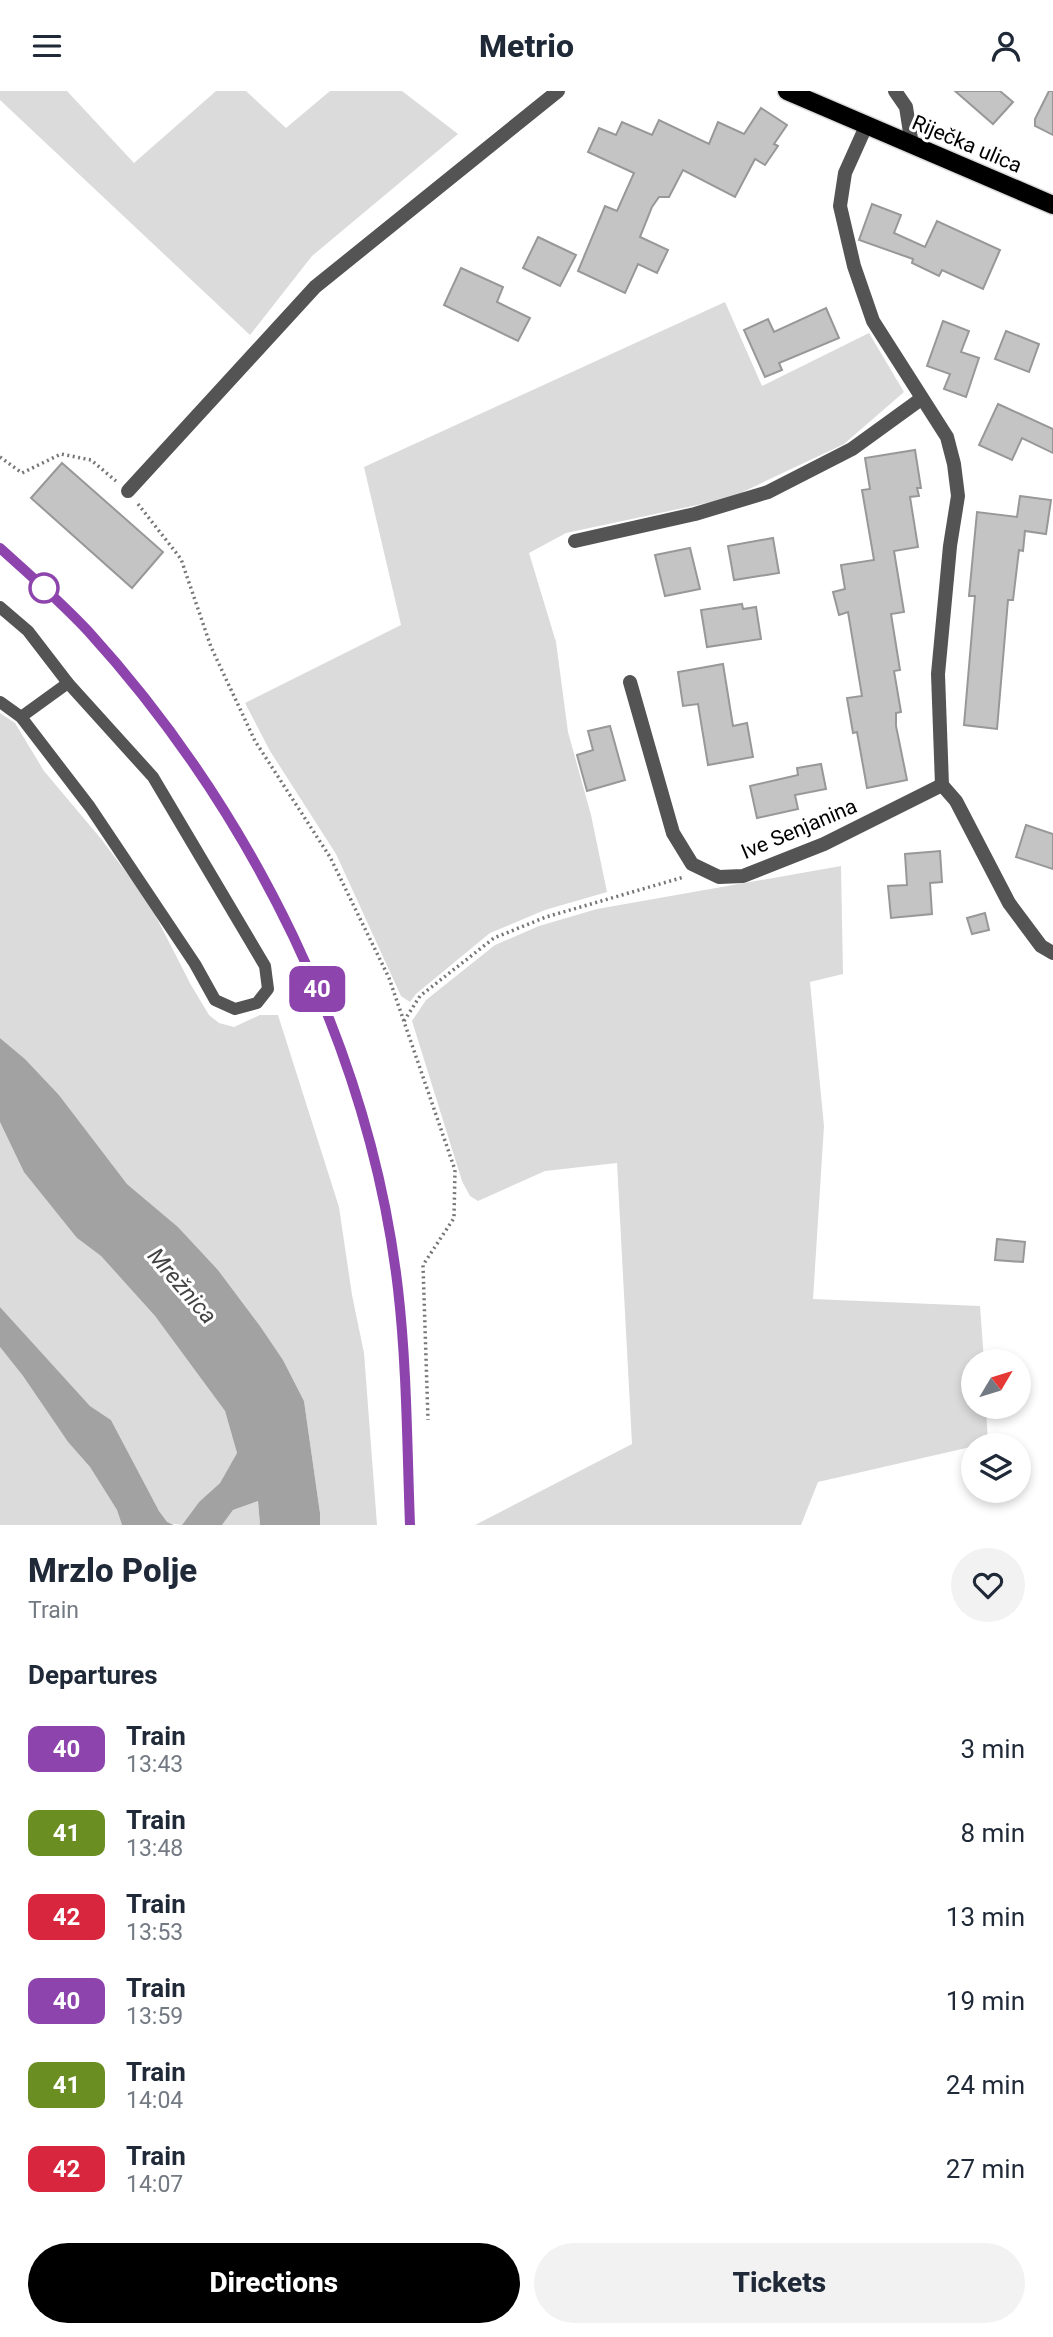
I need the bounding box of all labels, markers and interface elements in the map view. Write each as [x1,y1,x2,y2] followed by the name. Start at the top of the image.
[28,27,66,65] icon: menu
[479,27,574,65] text: Metrio
[987,27,1025,65] icon: person
[909,110,1025,178] street label: Riječka ulica
[29,573,59,603] unlabelled marker
[737,794,861,864] street label: Ive Senjanina
[286,966,348,1012] line badge: 40
[303,975,331,1003] text: 40
[142,1243,222,1329] water label: Mrežnica
[961,1349,1031,1419] north arrow
[961,1349,1031,1503] map controls
[961,1433,1031,1503] button: layers
[951,1548,1025,1622] button: heart
[28,1551,197,1590] text: Mrzlo Polje
[28,1597,79,1624] text: Train
[28,1660,158,1690] text: Departures
[126,1721,186,1751] text: Train
[960,1734,1025,1764] text: 3 min
[53,1735,80,1763] text: 40
[126,1751,183,1778] text: 13:43
[126,1805,186,1835] text: Train
[960,1818,1025,1848] text: 8 min
[53,1819,80,1847] text: 41
[126,1835,183,1862] text: 13:48
[126,1889,186,1919] text: Train
[946,1902,1025,1932] text: 13 min
[53,1903,80,1931] text: 42
[126,1919,183,1946] text: 13:53
[126,1973,186,2003] text: Train
[946,1986,1025,2016] text: 19 min
[53,1987,80,2015] text: 40
[126,2003,183,2030] text: 13:59
[126,2057,186,2087] text: Train
[946,2070,1025,2100] text: 24 min
[53,2071,80,2099] text: 41
[126,2087,183,2114] text: 14:04
[126,2141,186,2171] text: Train
[946,2154,1025,2184] text: 27 min
[53,2155,80,2183] text: 42
[126,2171,183,2198] text: 14:07
[28,2243,520,2323] button: Directions
[534,2243,1025,2323] button: Tickets

